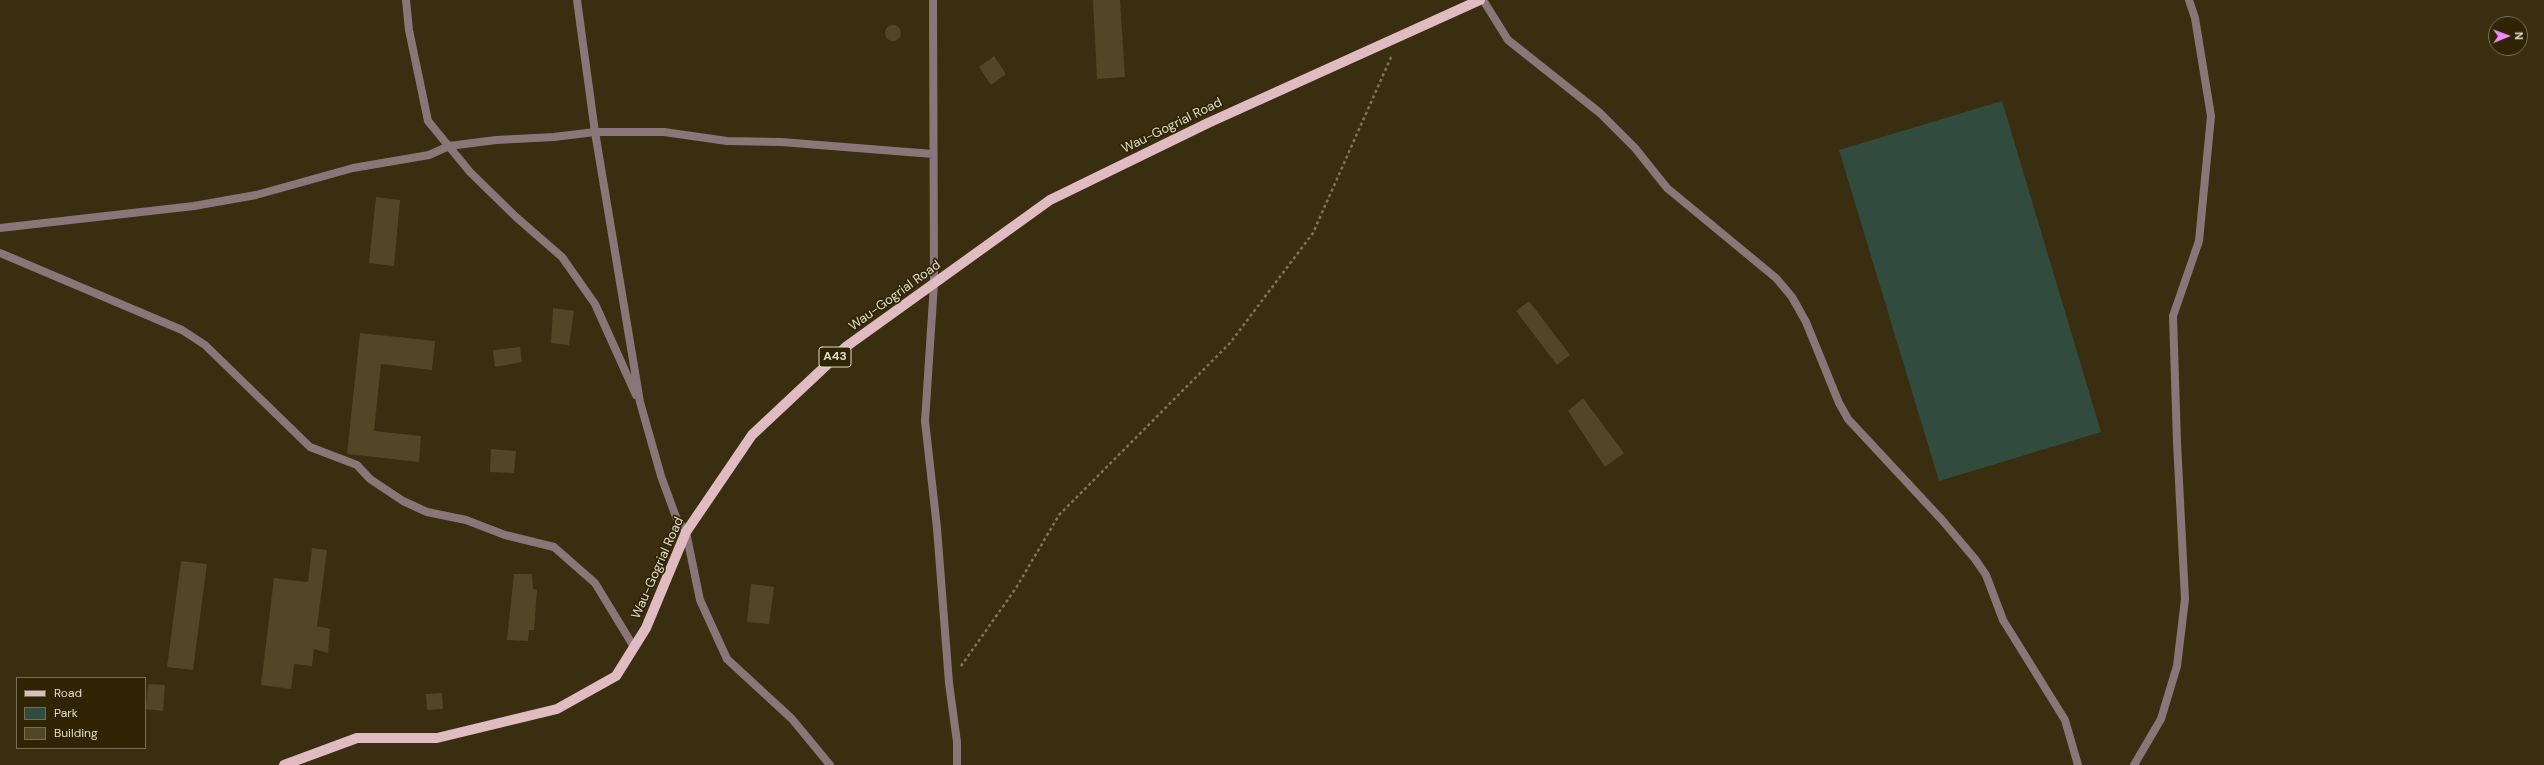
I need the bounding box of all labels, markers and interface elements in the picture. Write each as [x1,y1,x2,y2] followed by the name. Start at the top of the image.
[2488,16,2528,56] north arrow
[2512,32,2526,40] text: N
[1119,95,1225,157] street label: Wau-Gogrial Road
[846,257,944,335] street label: Wau-Gogrial Road
[819,347,851,367] road number: A43
[629,515,687,621] street label: Wau-Gogrial Road
[16,677,146,749] legend
[54,685,82,701] text: Road
[54,705,78,721] text: Park
[54,725,98,741] text: Building

